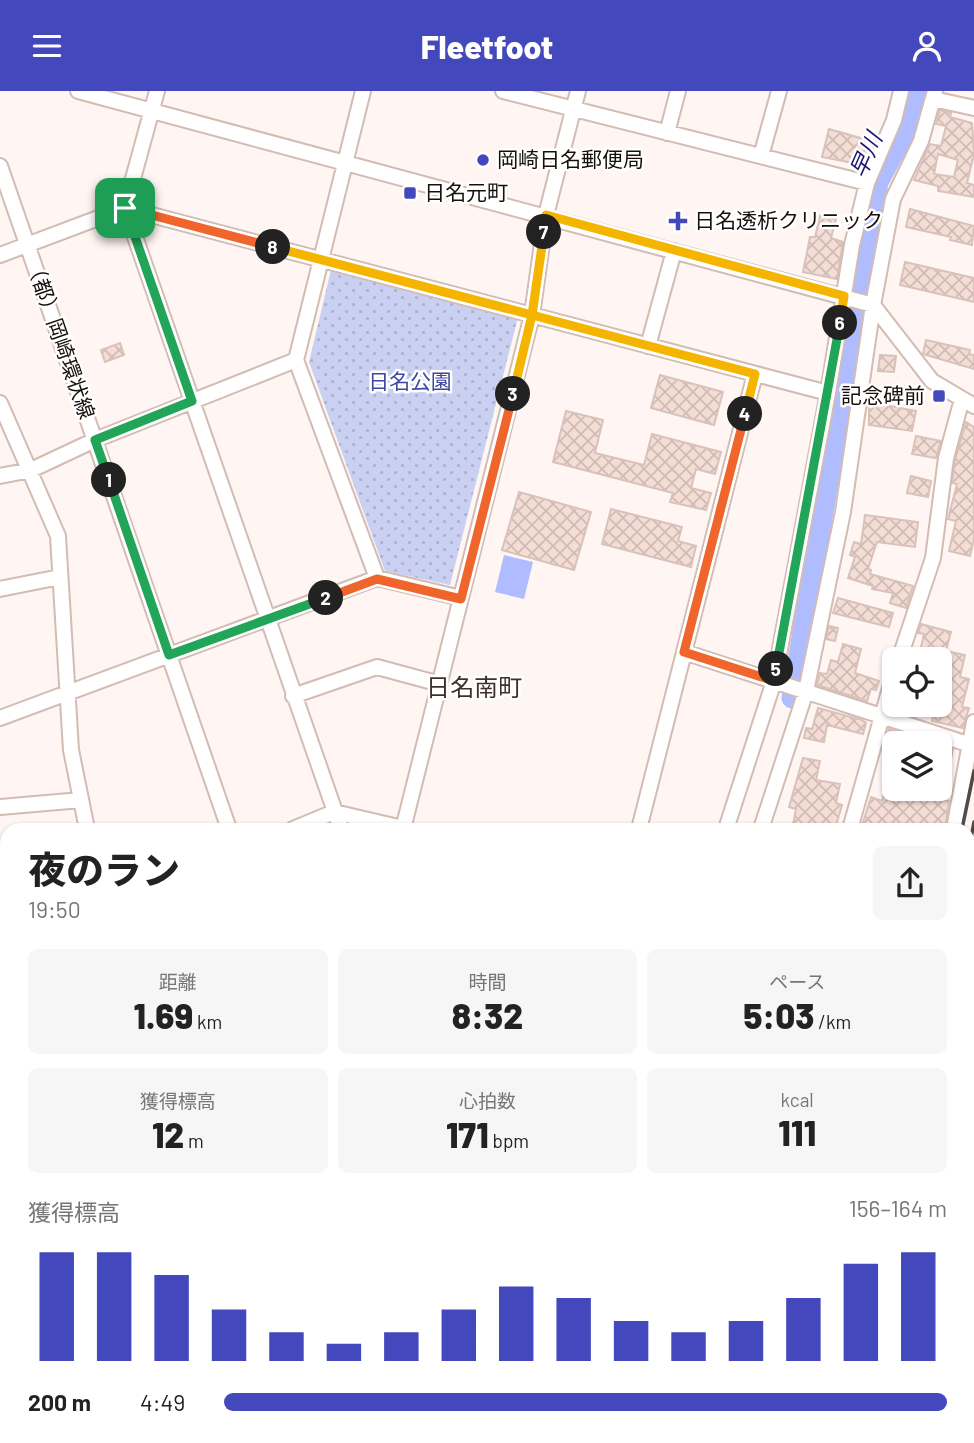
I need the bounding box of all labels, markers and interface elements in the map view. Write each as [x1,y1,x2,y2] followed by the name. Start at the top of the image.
[28,27,66,65] icon: menu
[421,27,553,65] text: Fleetfoot
[908,27,946,65] icon: person
[843,125,888,181] water label: 早川
[497,146,644,171] place label: 岡崎日名郵便局
[475,152,491,168] marker: 岡崎日名郵便局
[95,178,155,238] pin
[424,179,508,204] place label: 日名元町
[402,185,418,201] marker: 日名元町
[106,189,144,227] icon: arrive
[694,207,883,232] place label: 日名透析クリニック
[668,211,688,231] marker: 日名透析クリニック
[526,215,562,249] pin: 7
[539,220,548,243] text: 7
[256,229,290,265] pin: 8
[267,235,278,258] text: 8
[22,255,101,422] street label: （都）岡崎環状線
[822,306,858,341] pin: 6
[834,311,845,334] text: 6
[368,368,452,393] park label: 日名公園
[496,377,530,411] pin: 3
[507,382,518,405] text: 3
[841,382,925,407] place label: 記念碑前
[931,388,947,404] marker: 記念碑前
[728,397,762,431] pin: 4
[739,402,750,425] text: 4
[92,463,126,497] pin: 1
[105,468,112,491] text: 1
[308,581,344,615] pin: 2
[320,586,331,609] text: 2
[882,647,952,801] map controls
[882,647,952,717] button: locate
[758,651,794,687] pin: 5
[770,657,781,680] text: 5
[426,672,522,701] district label: 日名南町
[882,731,952,801] button: layers
[28,846,180,892] text: 夜のラン
[873,846,947,920] button: share
[28,895,81,923] text: 19:50
[159,970,197,993] text: 距離
[468,970,507,993] text: 時間
[769,970,825,993] text: ペース
[134,994,193,1036] text: 1.69
[452,994,523,1036] text: 8:32
[743,994,815,1036] text: 5:03
[193,1010,222,1033] text: km
[815,1010,851,1033] text: /km
[781,1088,814,1111] text: kcal
[140,1089,216,1112] text: 獲得標高
[459,1089,516,1112] text: 心拍数
[778,1111,816,1153] text: 111
[152,1113,184,1155] text: 12
[446,1113,489,1155] text: 171
[184,1129,204,1152] text: m
[489,1129,529,1152] text: bpm
[849,1194,947,1222] text: 156–164 m
[28,1198,120,1226] text: 獲得標高
[28,1388,91,1416] text: 200 m
[140,1388,185,1416] text: 4:49

